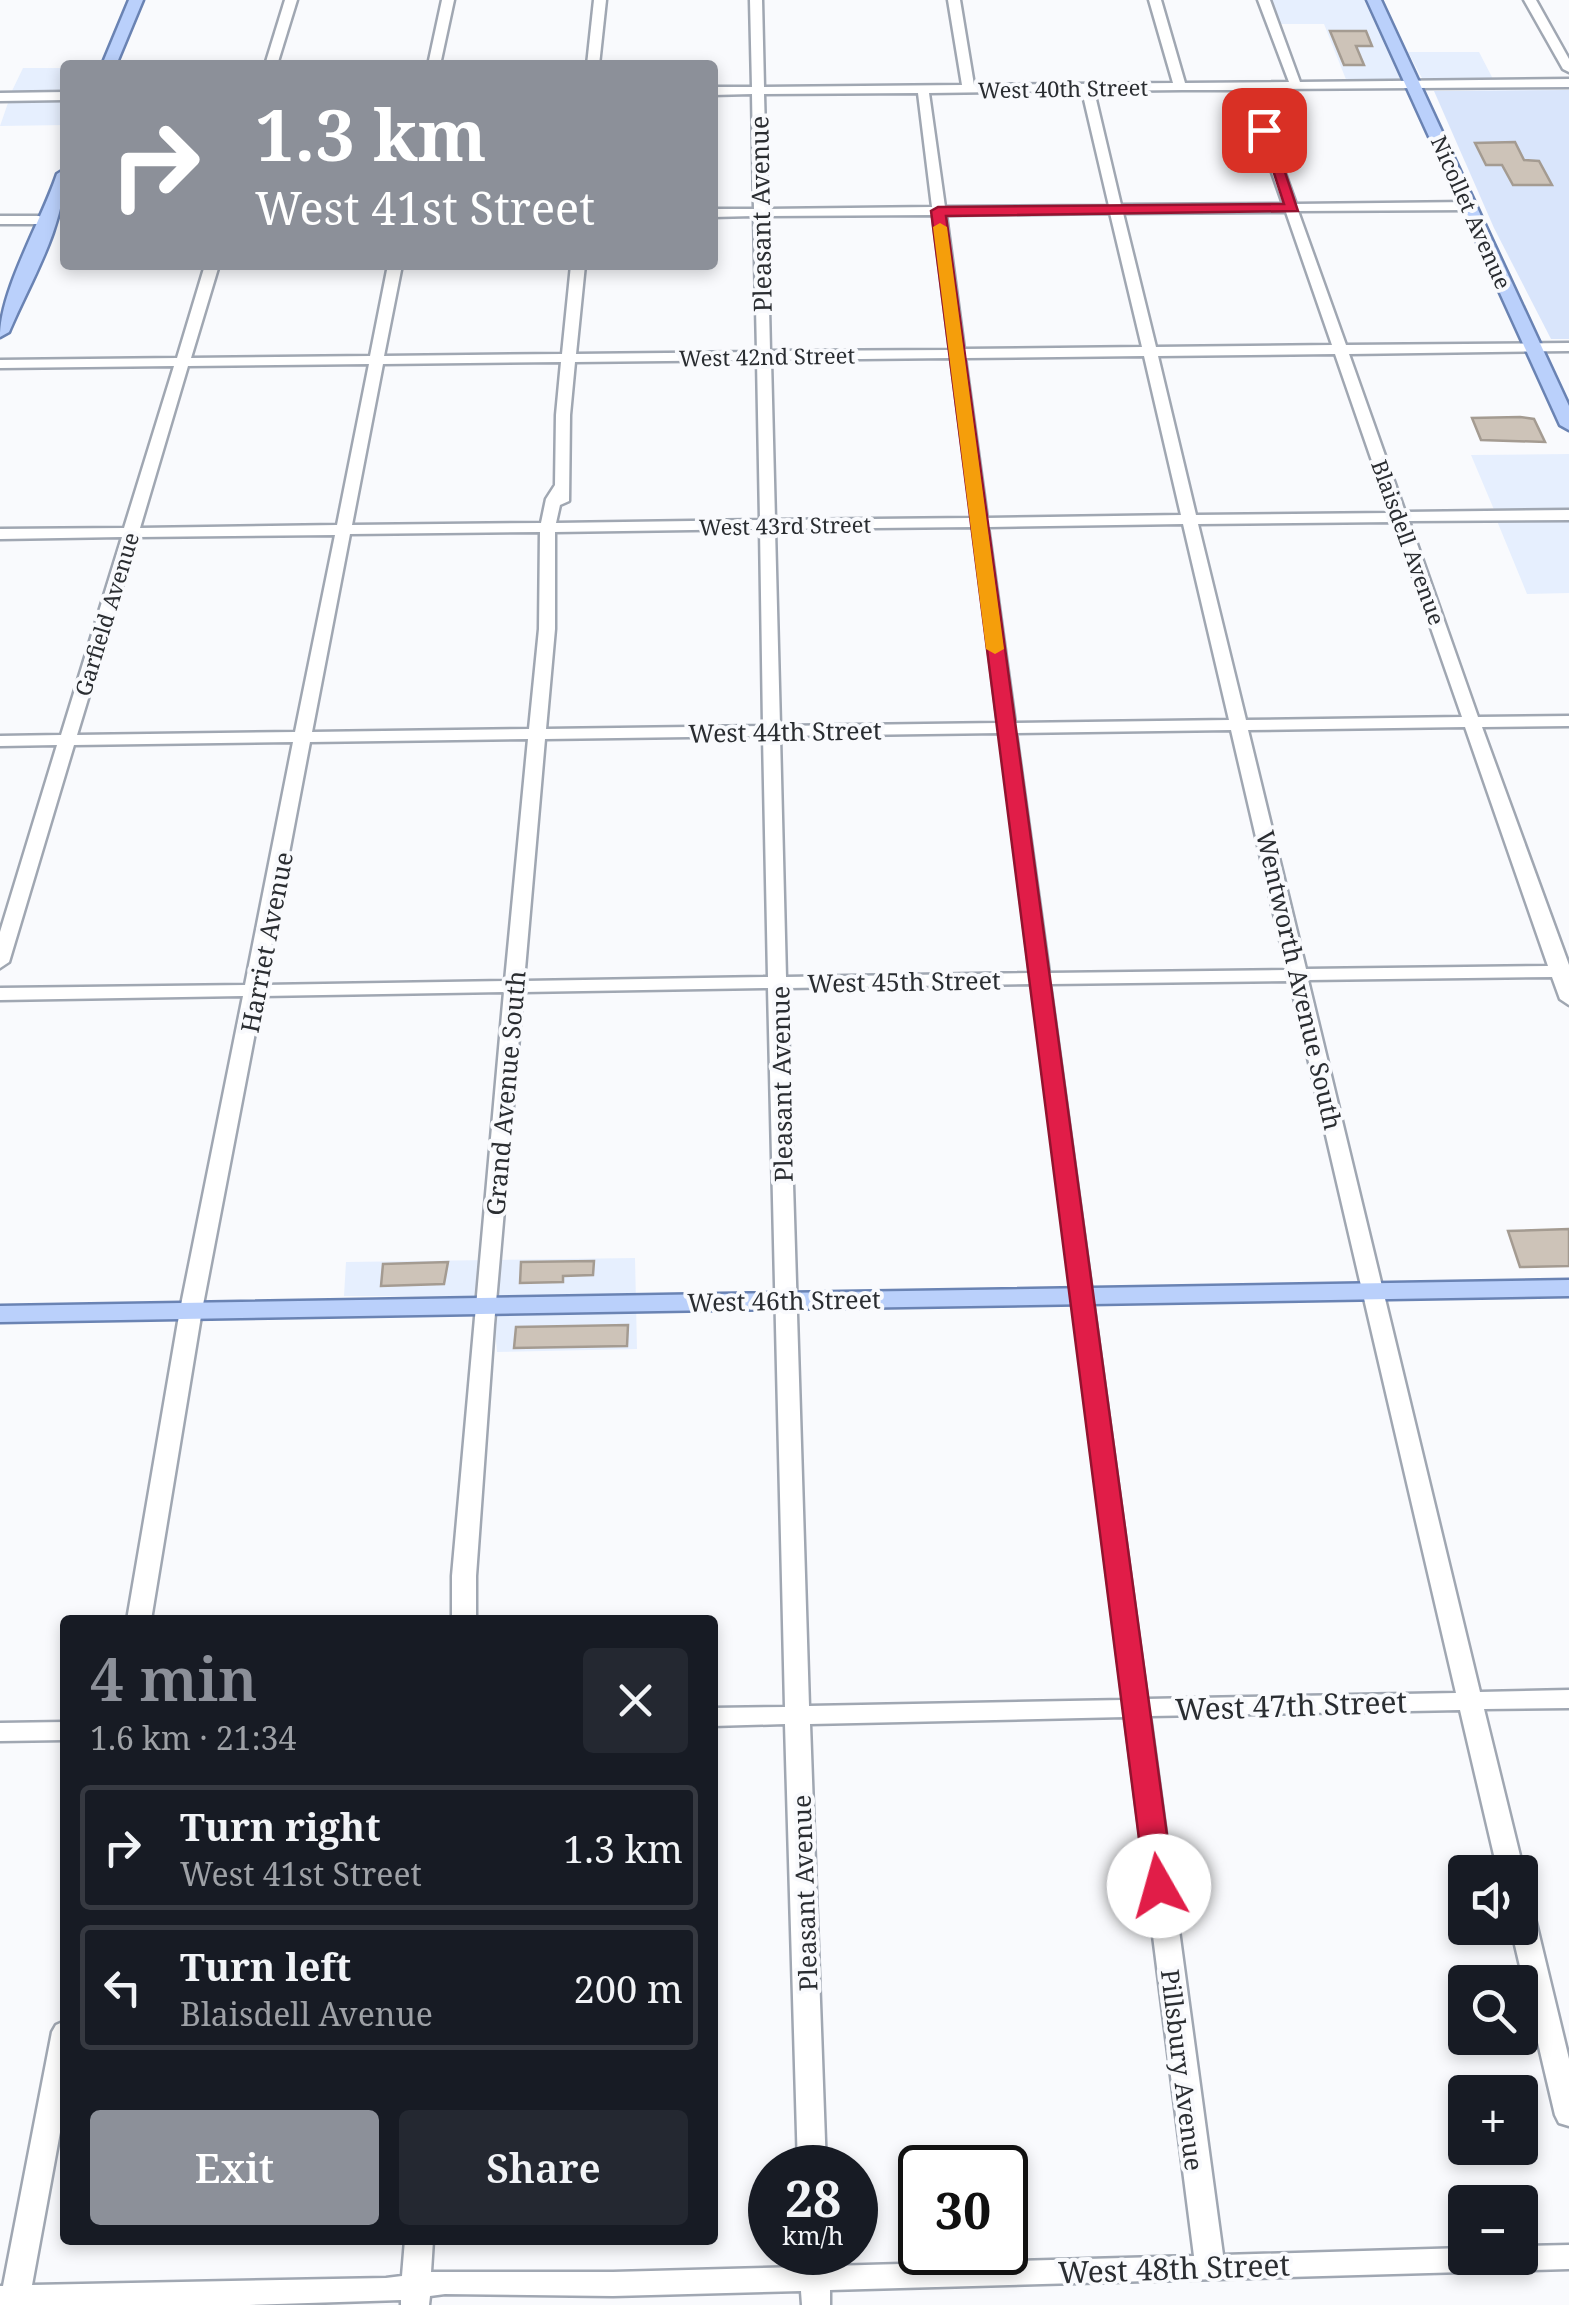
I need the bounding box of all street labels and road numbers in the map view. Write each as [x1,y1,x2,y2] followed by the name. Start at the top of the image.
[978,72,1149,104] street label: West 40th Street
[741,115,779,313] street label: Pleasant Avenue
[1425,131,1519,293] street label: Nicollet Avenue
[679,339,856,373] street label: West 42nd Street
[1365,455,1453,629] street label: Blaisdell Avenue
[699,508,872,542] street label: West 43rd Street
[67,529,145,699] street label: Garfield Avenue
[688,712,882,750] street label: West 44th Street
[1249,827,1351,1133] street label: Wentworth Avenue South
[232,849,300,1035] street label: Harriet Avenue
[807,962,1001,1000] street label: West 45th Street
[477,969,533,1217] street label: Grand Avenue South
[762,985,800,1183] street label: Pleasant Avenue
[687,1281,881,1319] street label: West 46th Street
[1174,1680,1408,1730] street label: West 47th Street
[784,1794,824,1992] street label: Pleasant Avenue
[1154,1967,1212,2173] street label: Pillsbury Avenue
[1057,2243,1291,2293] street label: West 48th Street

